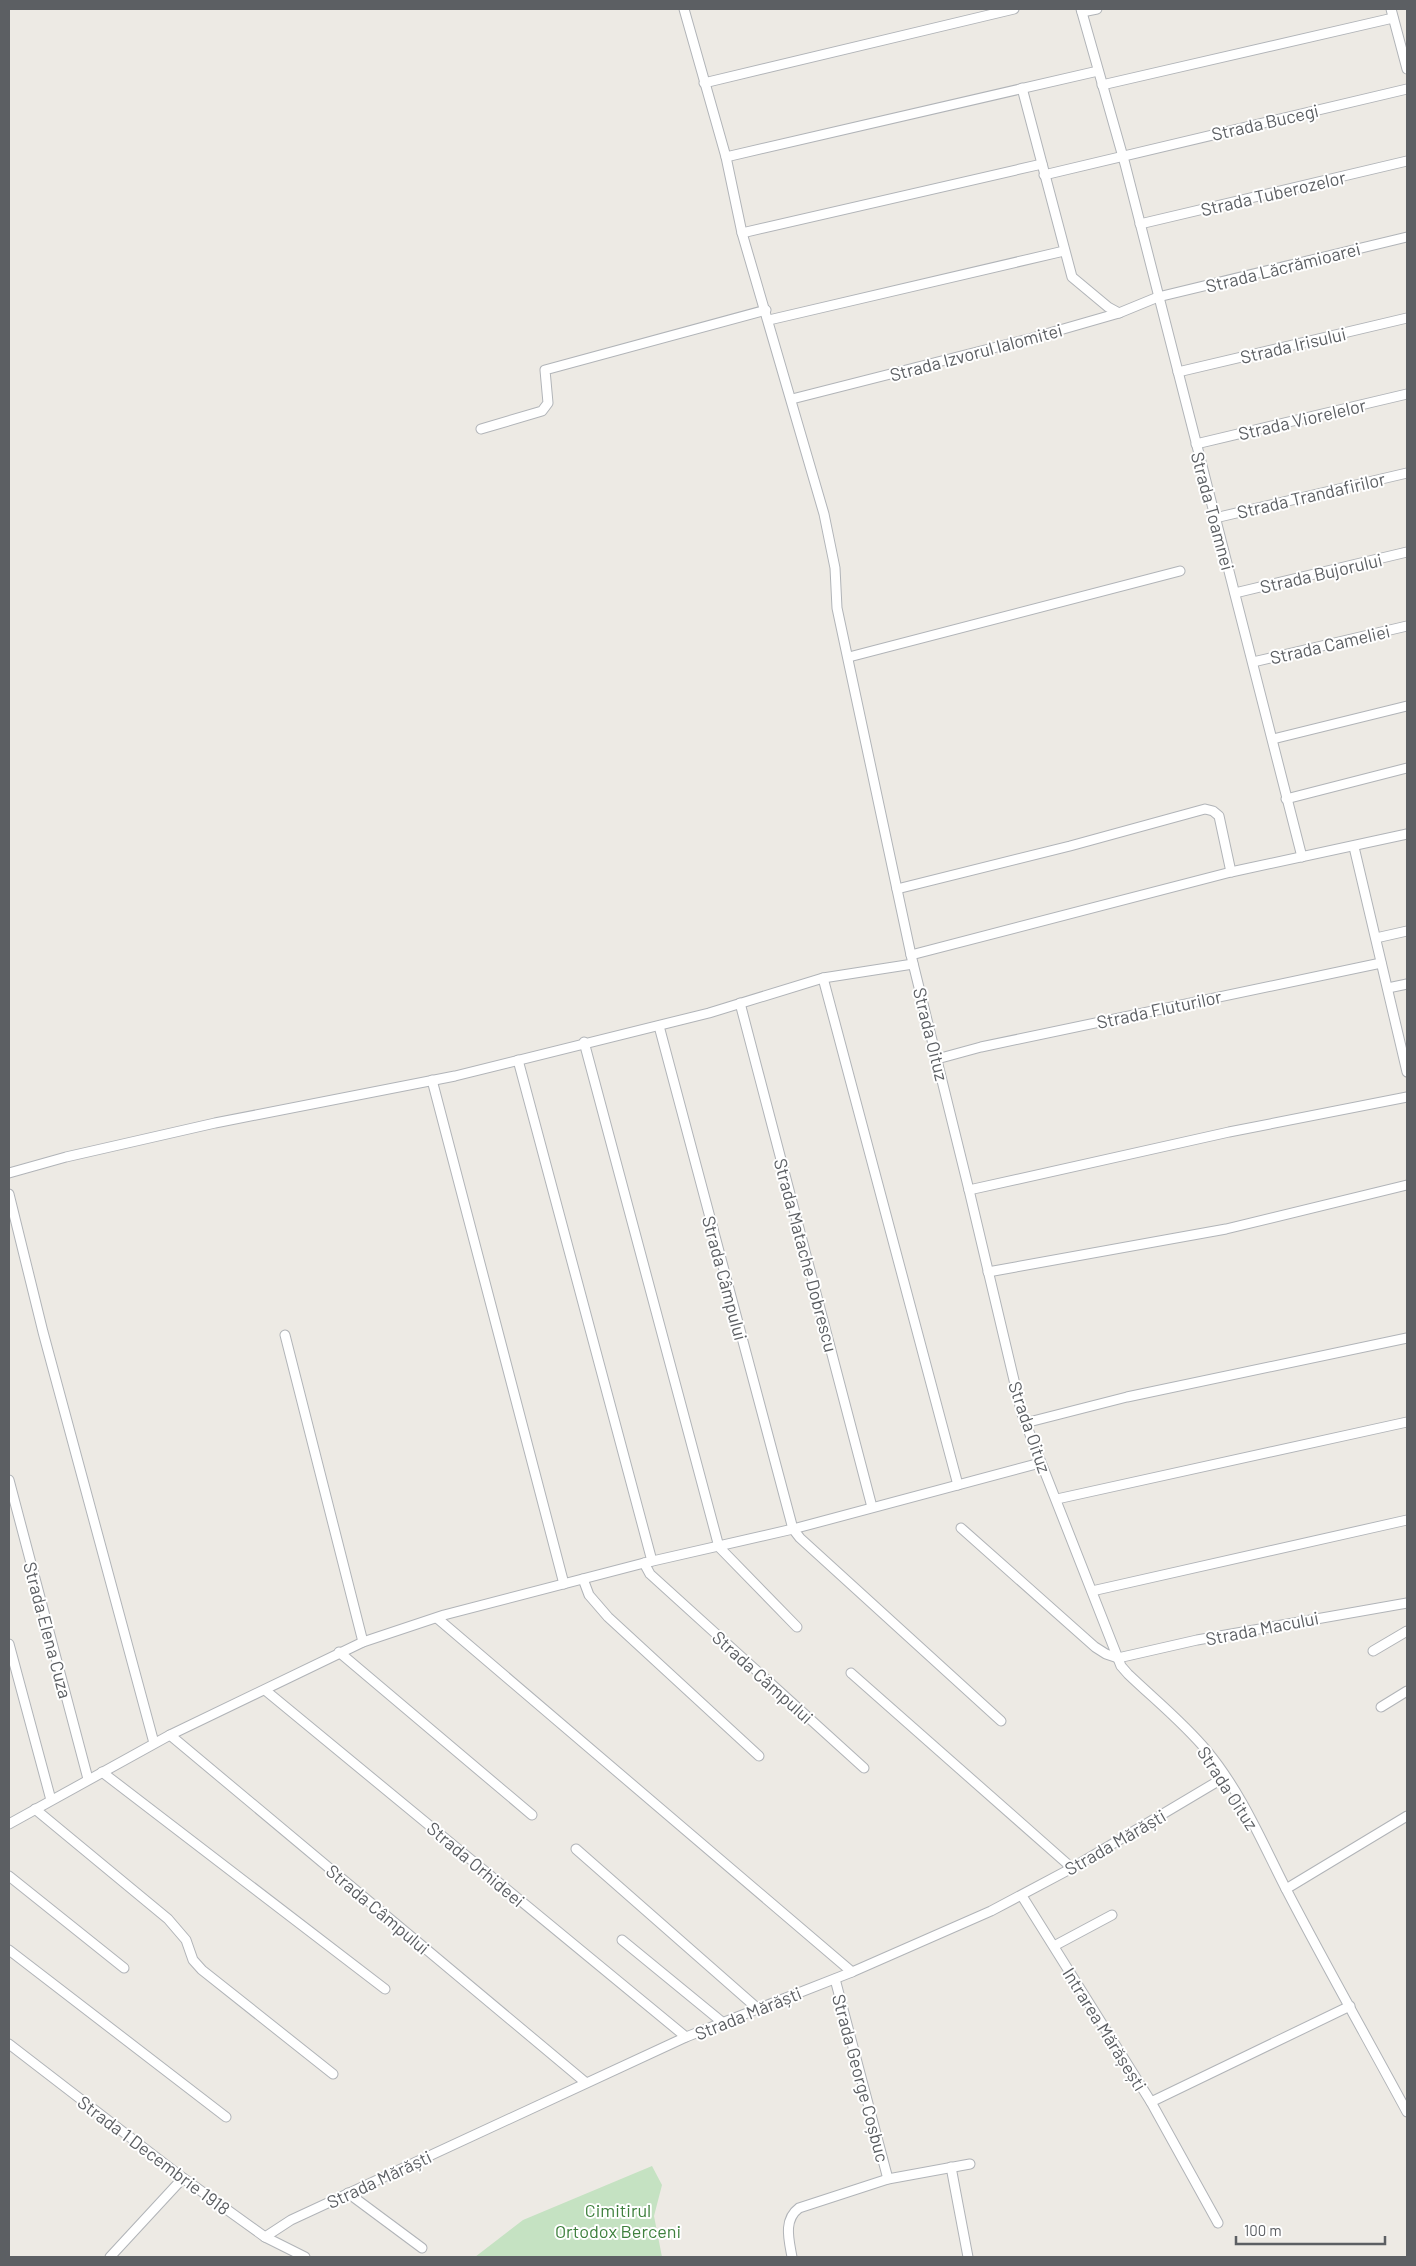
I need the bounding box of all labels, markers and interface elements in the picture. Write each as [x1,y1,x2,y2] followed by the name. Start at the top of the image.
[1209,99,1321,145] street label: Strada Bucegi
[1198,166,1348,220] street label: Strada Tuberozelor
[1203,237,1363,297] street label: Strada Lăcrămioarei
[887,318,1065,386] street label: Strada Izvorul Ialomitei
[1238,322,1348,368] street label: Strada Irisului
[1236,393,1369,444] street label: Strada Viorelelor
[1187,449,1239,573] street label: Strada Toamnei
[1235,467,1388,523] street label: Strada Trandafirilor
[1258,548,1384,598] street label: Strada Bujorului
[1268,619,1392,669] street label: Strada Cameliei
[909,985,953,1083] street label: Strada Oituz
[1094,985,1224,1033] street label: Strada Fluturilor
[770,1156,842,1354] street label: Strada Matache Dobrescu
[698,1213,752,1343] street label: Strada Câmpului
[1004,1378,1056,1476] street label: Strada Oituz
[19,1559,77,1701] street label: Strada Elena Cuza
[1204,1606,1320,1650] street label: Strada Macului
[708,1626,818,1728] street label: Strada Câmpului
[1193,1742,1263,1834] street label: Strada Oituz
[1061,1804,1169,1880] street label: Strada Mărăști
[423,1817,529,1911] street label: Strada Orhideei
[322,1859,434,1959] street label: Strada Câmpului
[1058,1963,1152,2095] street label: Intrarea Mărășești
[691,1982,805,2044] street label: Strada Mărăști
[828,1991,894,2165] street label: Strada George Coșbuc
[74,2091,234,2219] street label: Strada 1 Decembrie 1918
[323,2145,435,2213] street label: Strada Mărăști
[555,2199,681,2242] park label: Cimitirul Ortodox Berceni
[1236,2214,1385,2246] scale bar
[1244,2221,1282,2239] text: 100 m

